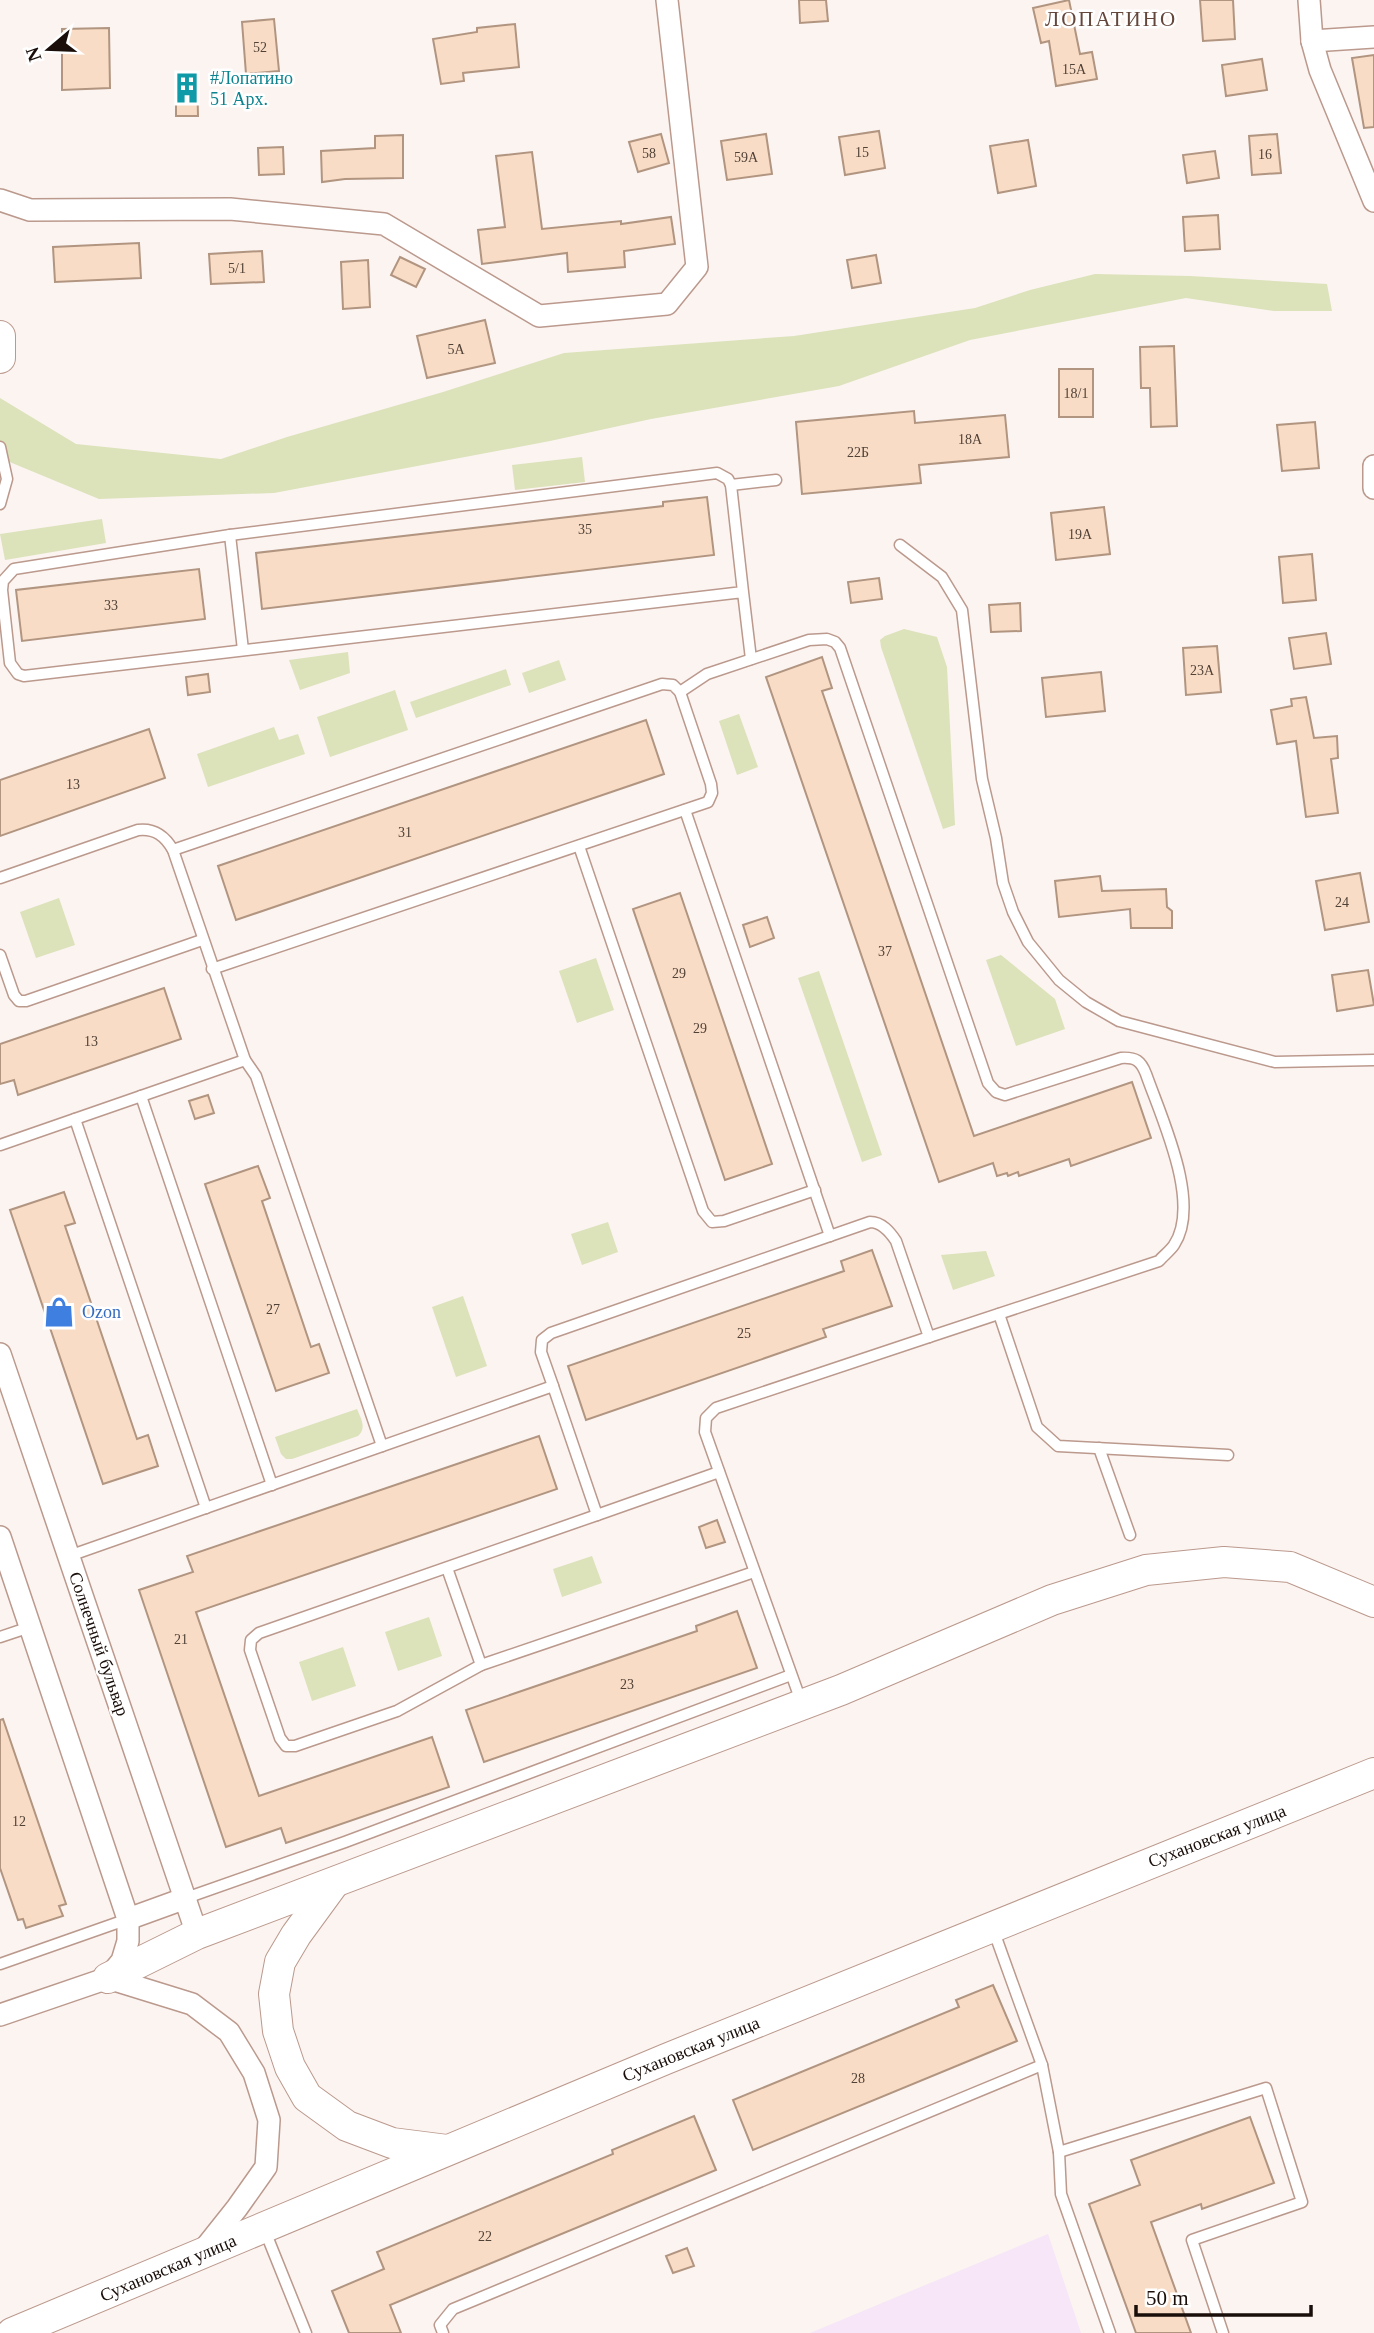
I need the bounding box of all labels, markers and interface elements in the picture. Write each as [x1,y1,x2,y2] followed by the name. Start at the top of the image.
[1045,7,1177,31] district label: ЛОПАТИНО
[14,14,84,84] north arrow
[253,40,267,55] house number: 52
[21,44,46,64] text: N
[1062,62,1087,77] house number: 15А
[210,68,293,109] place label: #Лопатино 51 Арх.
[170,71,204,105] building icon: #Лопатино 51 Арх.
[855,145,869,160] house number: 15
[642,146,656,161] house number: 58
[1258,147,1272,162] house number: 16
[734,150,759,165] house number: 59А
[228,261,246,276] house number: 5/1
[447,342,465,357] house number: 5А
[1064,386,1088,401] house number: 18/1
[958,432,983,447] house number: 18А
[847,445,869,460] house number: 22Б
[578,522,592,537] house number: 35
[1068,527,1093,542] house number: 19А
[104,598,118,613] house number: 33
[1190,663,1215,678] house number: 23А
[66,777,80,792] house number: 13
[398,825,412,840] house number: 31
[1335,895,1349,910] house number: 24
[878,944,892,959] house number: 37
[672,966,686,981] house number: 29
[693,1021,707,1036] house number: 29
[84,1034,98,1049] house number: 13
[42,1295,76,1329] shop icon: Ozon
[82,1302,121,1322] place label: Ozon
[266,1302,280,1317] house number: 27
[737,1326,751,1341] house number: 25
[65,1569,133,1719] street label: Солнечный бульвар
[174,1632,188,1647] house number: 21
[620,1677,634,1692] house number: 23
[1145,1800,1289,1871] street label: Сухановская улица
[12,1814,26,1829] house number: 12
[620,2012,762,2086] street label: Сухановская улица
[851,2071,865,2086] house number: 28
[478,2229,492,2244] house number: 22
[97,2230,239,2306] street label: Сухановская улица
[1136,2274,1311,2318] scale bar
[1146,2286,1189,2310] text: 50 m

